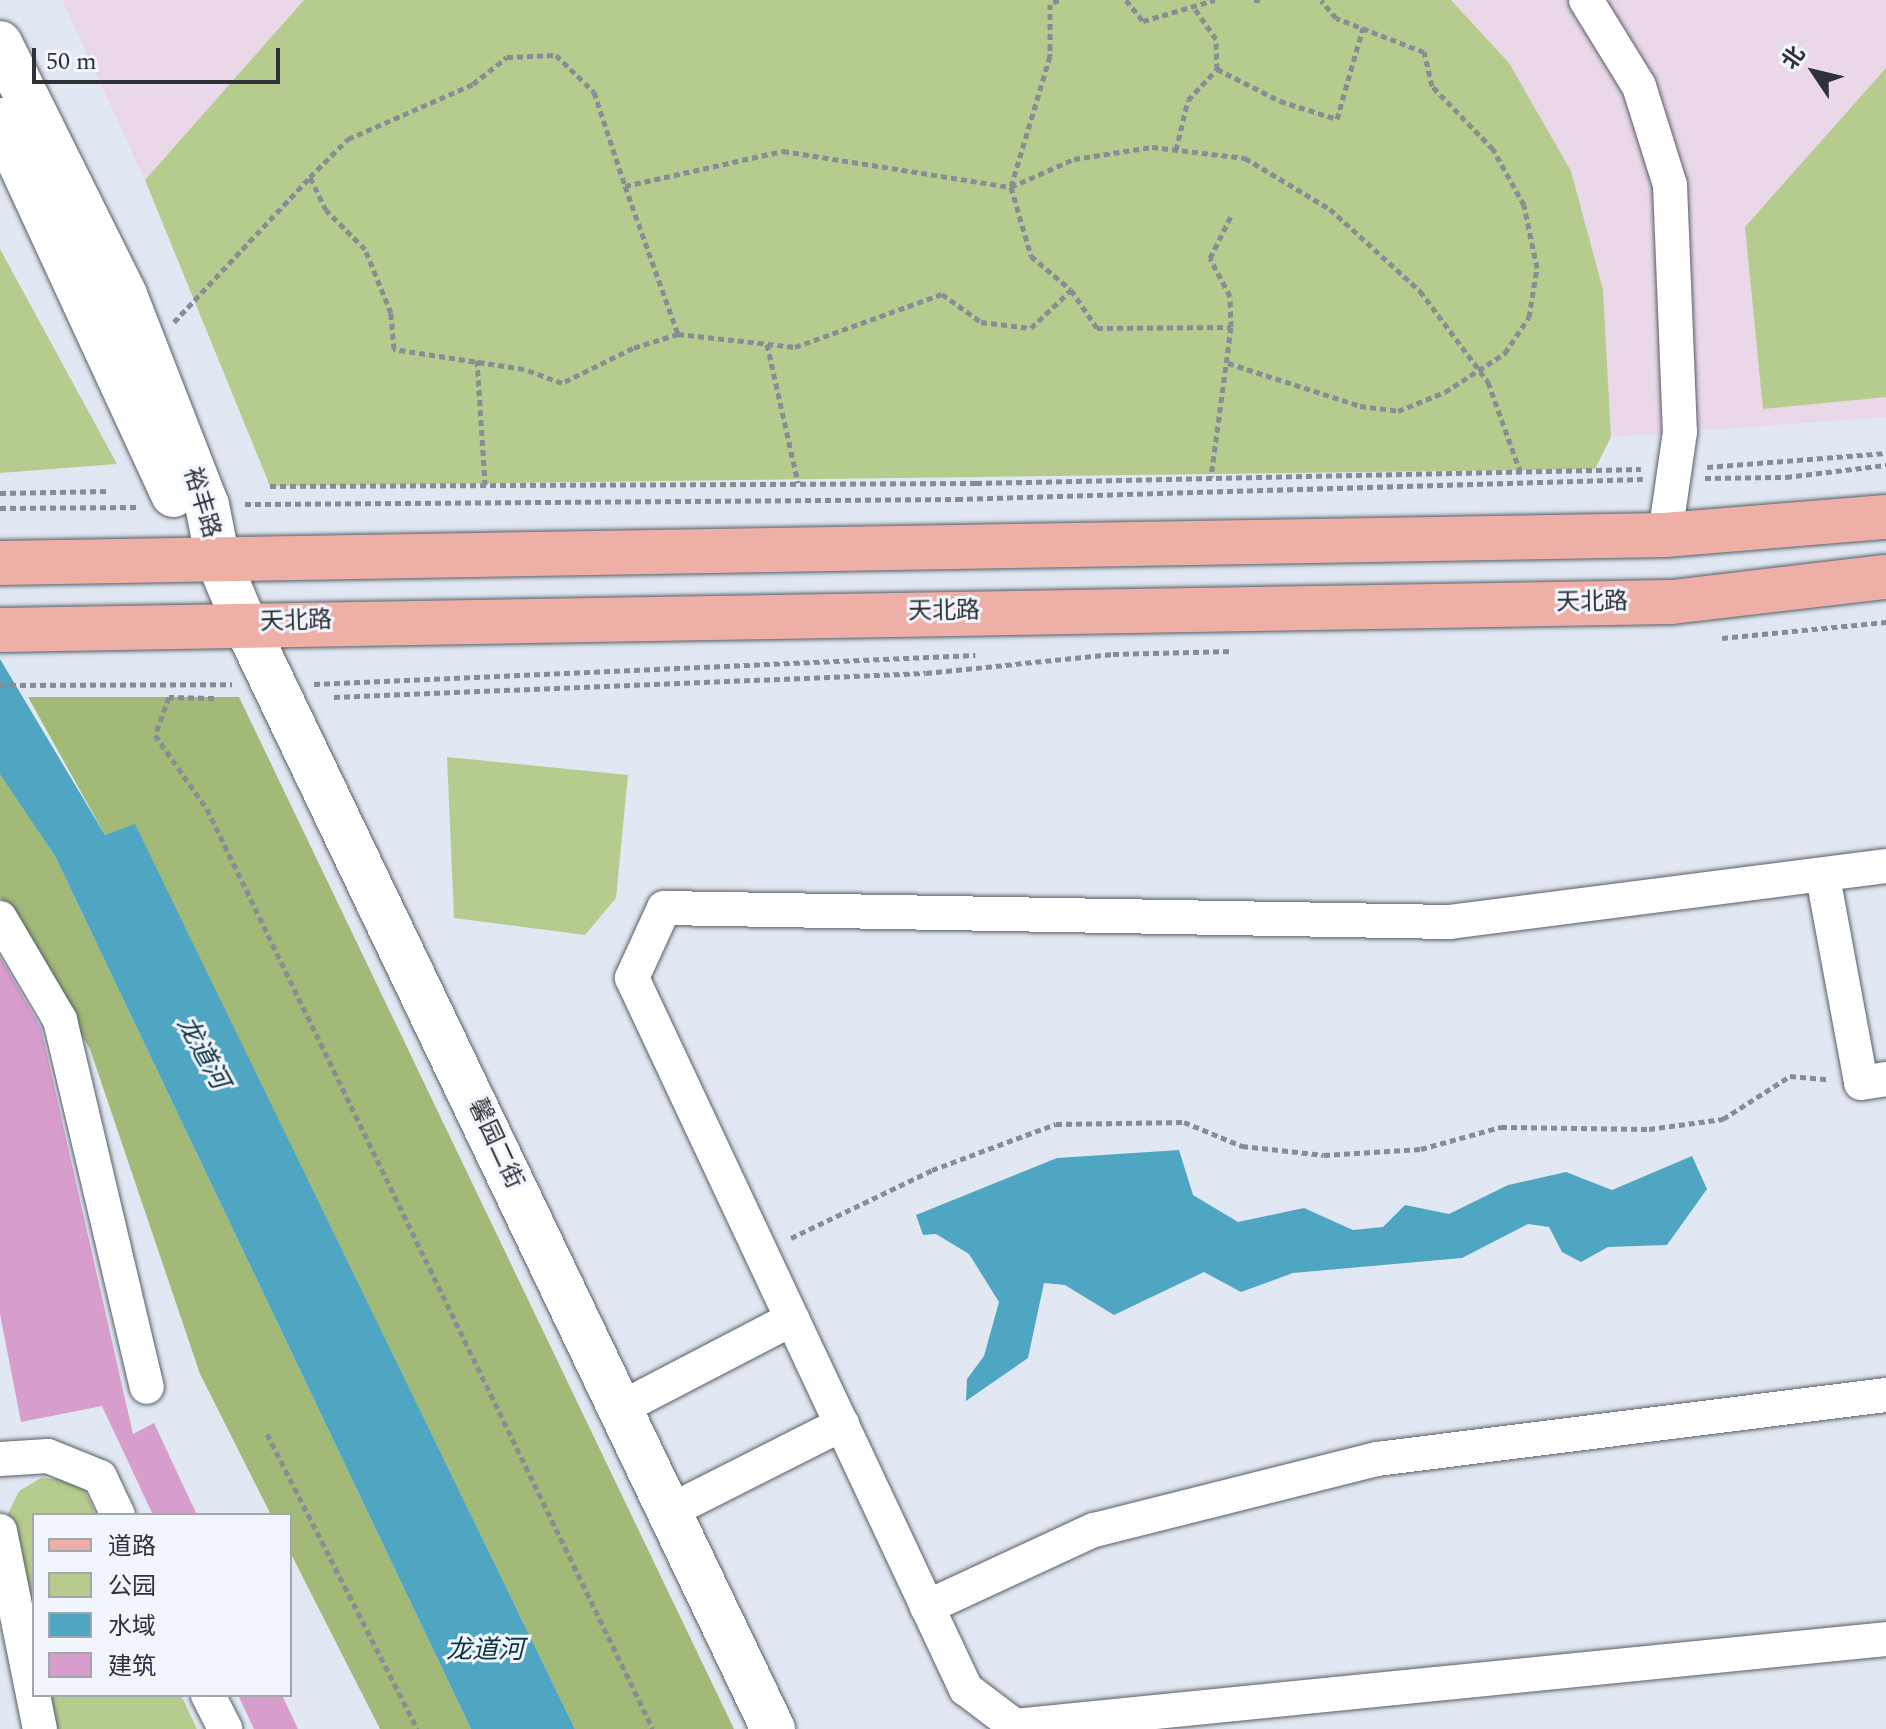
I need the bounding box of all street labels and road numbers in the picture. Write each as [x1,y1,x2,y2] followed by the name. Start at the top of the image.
[177,464,225,542] street label: 裕丰路
[1556,588,1628,618] street label: 天北路
[908,597,980,627] street label: 天北路
[260,606,332,638] street label: 天北路
[462,1094,528,1194] street label: 馨园二街

